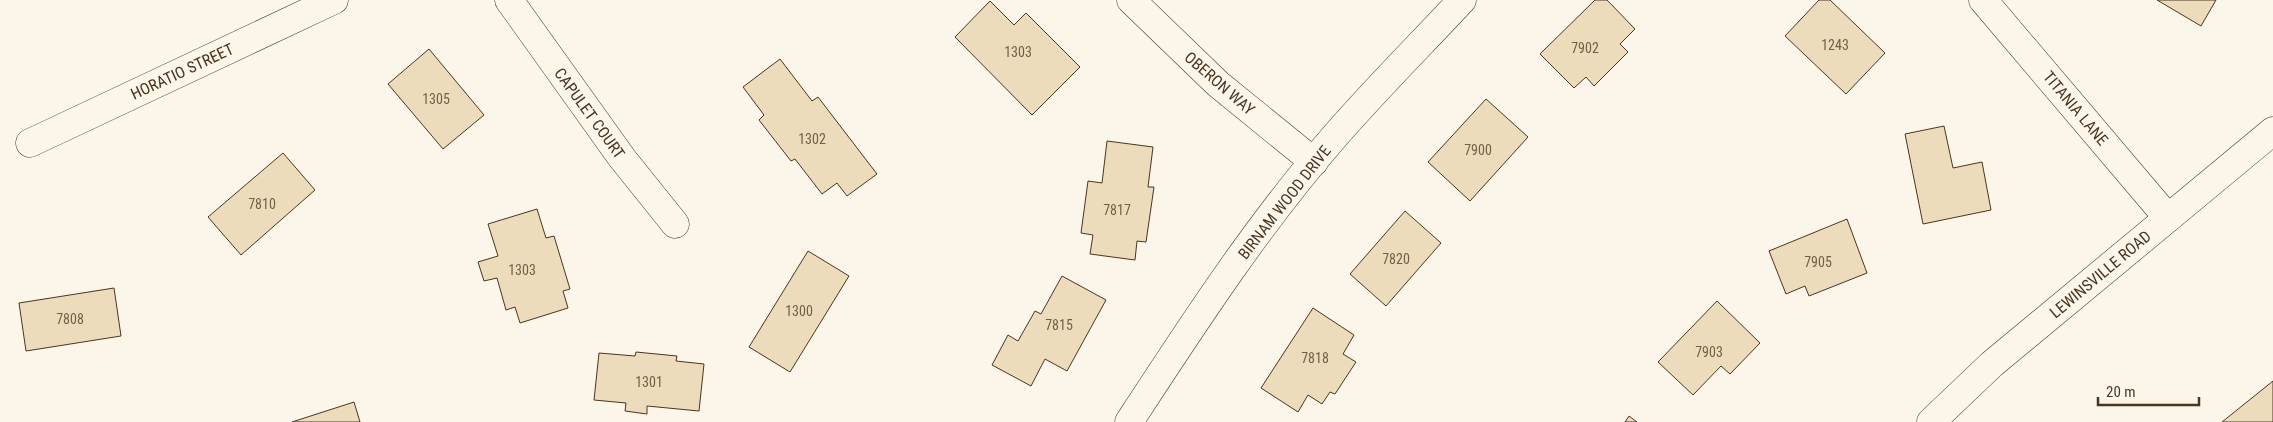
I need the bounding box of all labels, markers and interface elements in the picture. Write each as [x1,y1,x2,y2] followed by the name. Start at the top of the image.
[1821,37,1849,53] house number: 1243
[128,39,237,104] street label: HORATIO STREET
[1571,40,1599,56] house number: 7902
[1004,44,1032,60] house number: 1303
[1181,48,1259,119] street label: OBERON WAY
[550,64,629,162] street label: CAPULET COURT
[2039,67,2112,149] street label: TITANIA LANE
[422,91,450,107] house number: 1305
[798,131,826,147] house number: 1302
[1234,142,1335,263] street label: BIRNAM WOOD DRIVE
[1464,142,1492,158] house number: 7900
[248,196,276,212] house number: 7810
[1103,202,1131,218] house number: 7817
[2046,227,2155,322] street label: LEWINSVILLE ROAD
[1382,251,1410,267] house number: 7820
[1804,254,1832,270] house number: 7905
[508,262,536,278] house number: 1303
[785,303,813,319] house number: 1300
[56,311,84,327] house number: 7808
[1045,317,1073,333] house number: 7815
[1695,344,1723,360] house number: 7903
[1301,350,1329,366] house number: 7818
[635,374,663,390] house number: 1301
[2098,374,2199,406] scale bar
[2106,383,2136,401] text: 20 m

